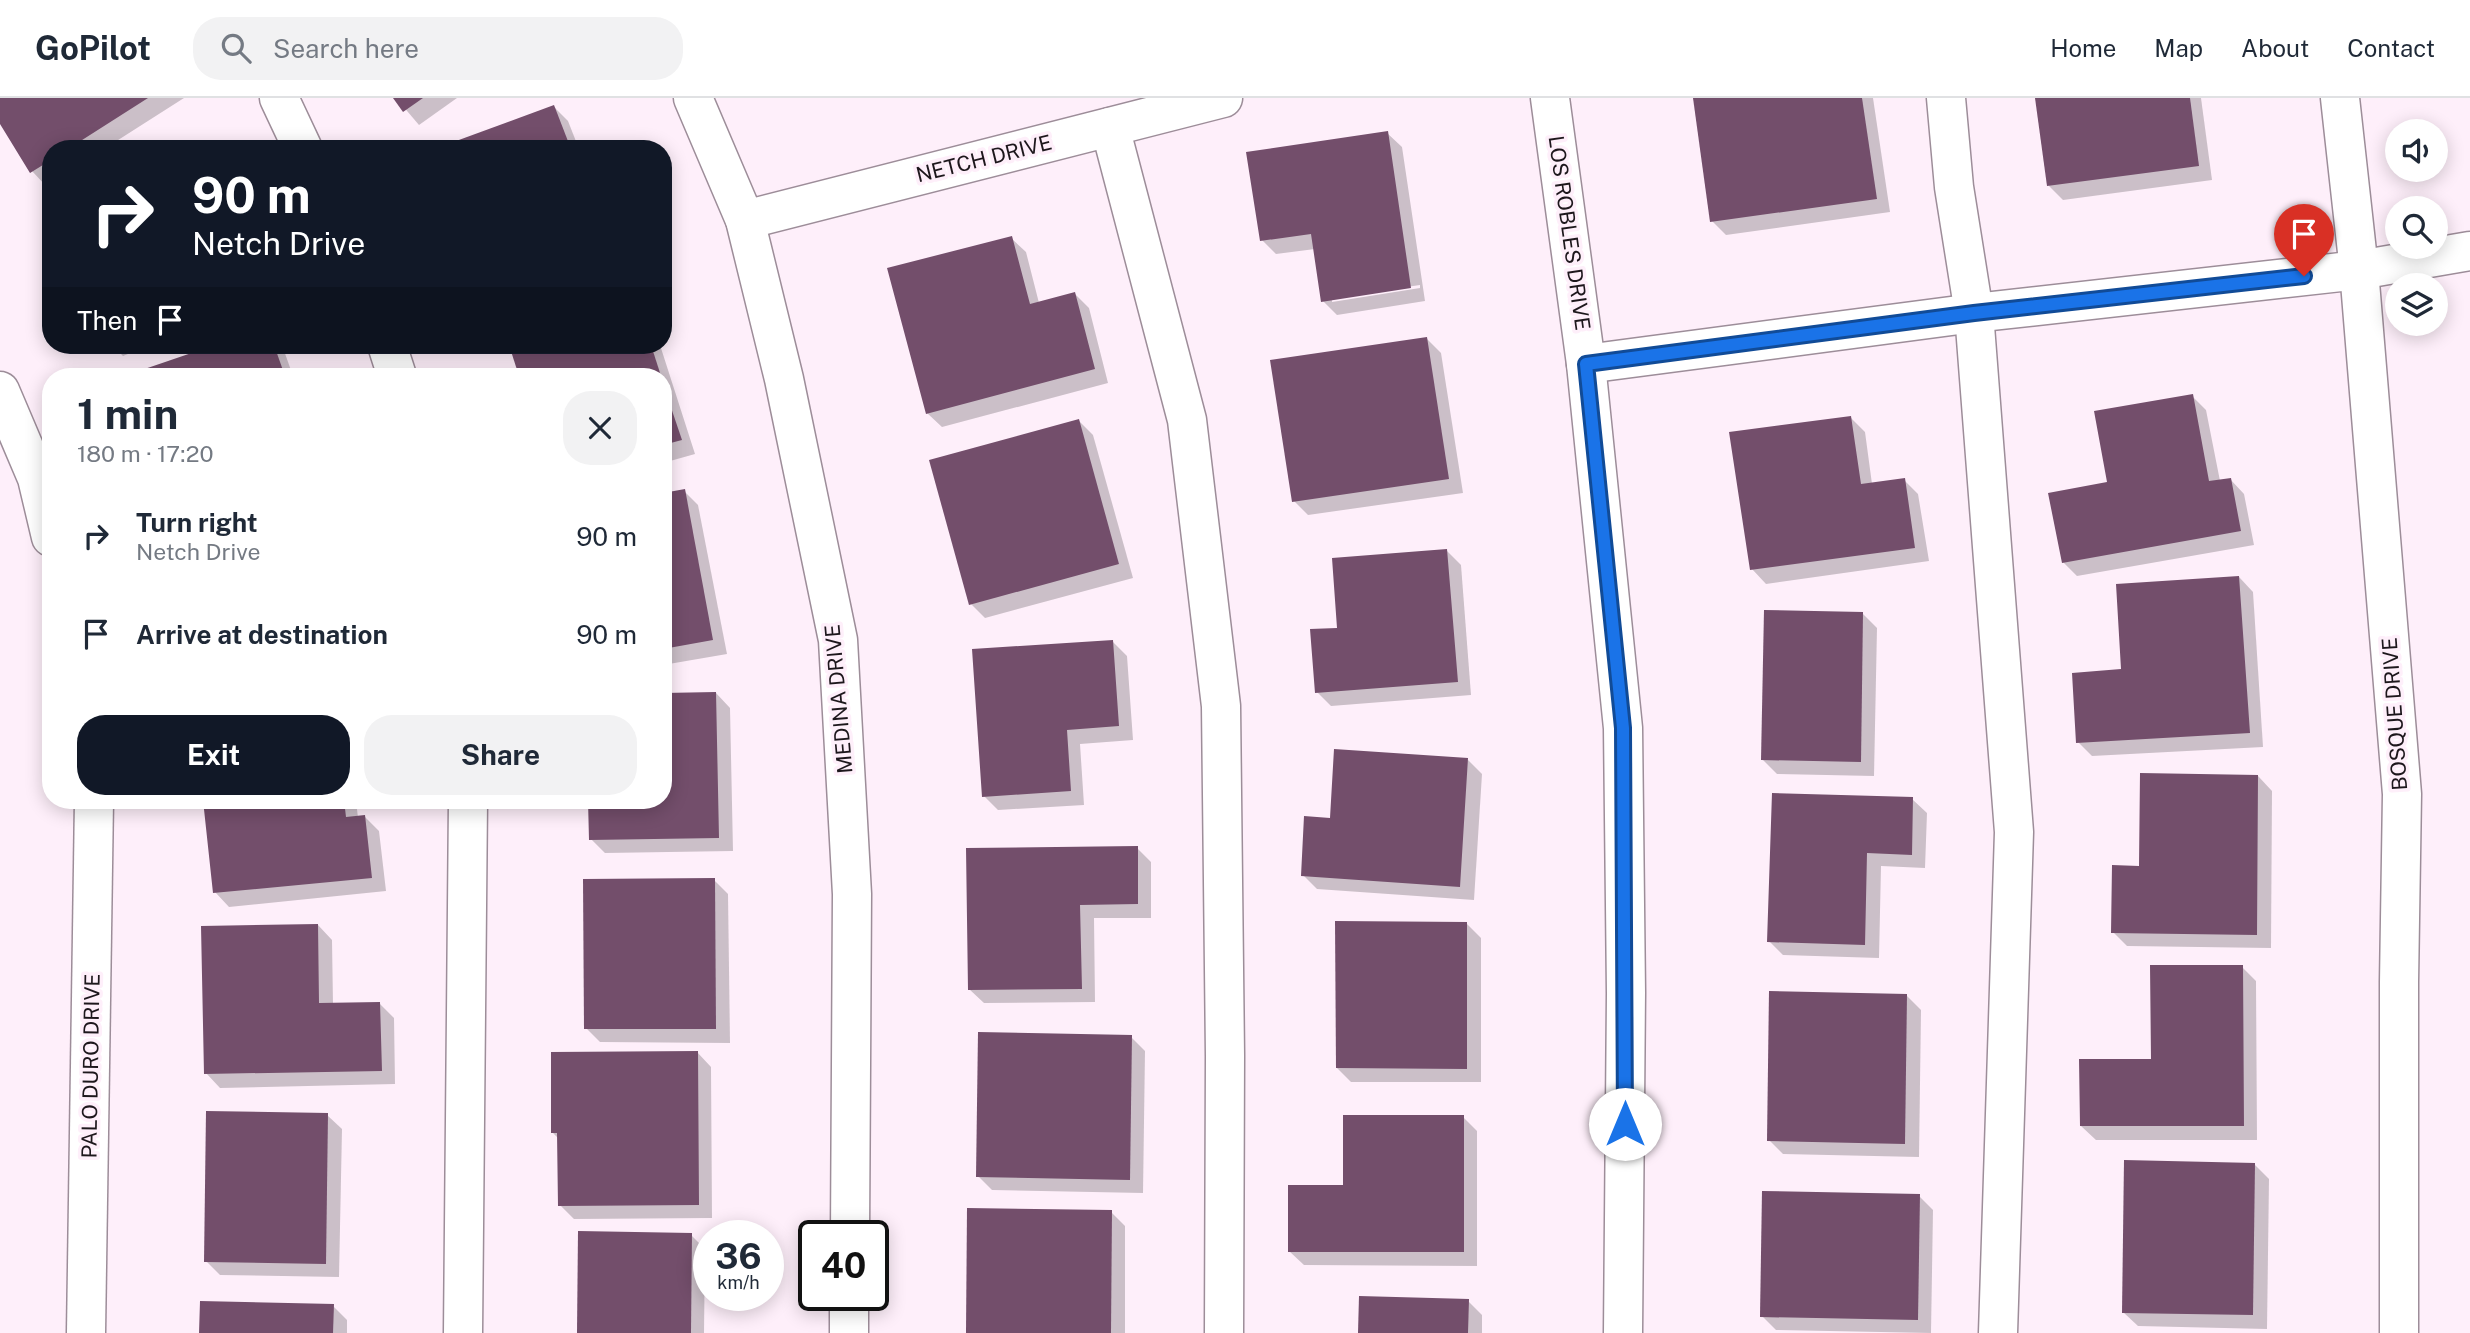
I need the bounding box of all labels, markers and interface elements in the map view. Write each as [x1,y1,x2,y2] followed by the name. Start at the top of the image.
[193,17,683,80] search box
[35,29,151,67] text: GoPilot
[217,29,255,67] icon: search
[273,33,419,64] text: Search here
[2050,34,2116,62] text: Home
[2154,34,2203,62] text: Map
[2241,34,2309,62] text: About
[2347,34,2435,62] text: Contact
[2385,119,2448,336] map controls
[2385,119,2448,182] button: sound
[913,130,1054,187] street label: NETCH DRIVE
[1543,134,1596,332] street label: LOS ROBLES DRIVE
[192,166,311,224] text: 90 m
[77,168,168,259] icon: right
[2385,196,2448,259] button: search
[2274,204,2334,276] pin
[2285,215,2323,253] icon: arrive
[192,225,365,262] text: Netch Drive
[2385,273,2448,336] button: layers
[151,301,189,339] icon: arrive
[77,305,137,336] text: Then
[77,389,178,438] text: 1 min
[563,391,637,465] button: close
[77,440,214,467] text: 180 m · 17:20
[136,507,258,538] text: Turn right
[77,517,115,555] icon: right
[576,521,637,552] text: 90 m
[136,538,261,565] text: Netch Drive
[77,615,115,653] icon: arrive
[136,619,388,650] text: Arrive at destination
[576,619,637,650] text: 90 m
[820,623,857,775] street label: MEDINA DRIVE
[2377,637,2412,791] street label: BOSQUE DRIVE
[77,715,350,795] button: Exit
[364,715,637,795] button: Share
[76,973,105,1159] street label: PALO DURO DRIVE
[1588,1087,1662,1161] position arrow
[798,1220,889,1311] speed limit sign: 40
[715,1236,762,1277] text: 36
[717,1272,760,1293] text: km/h

